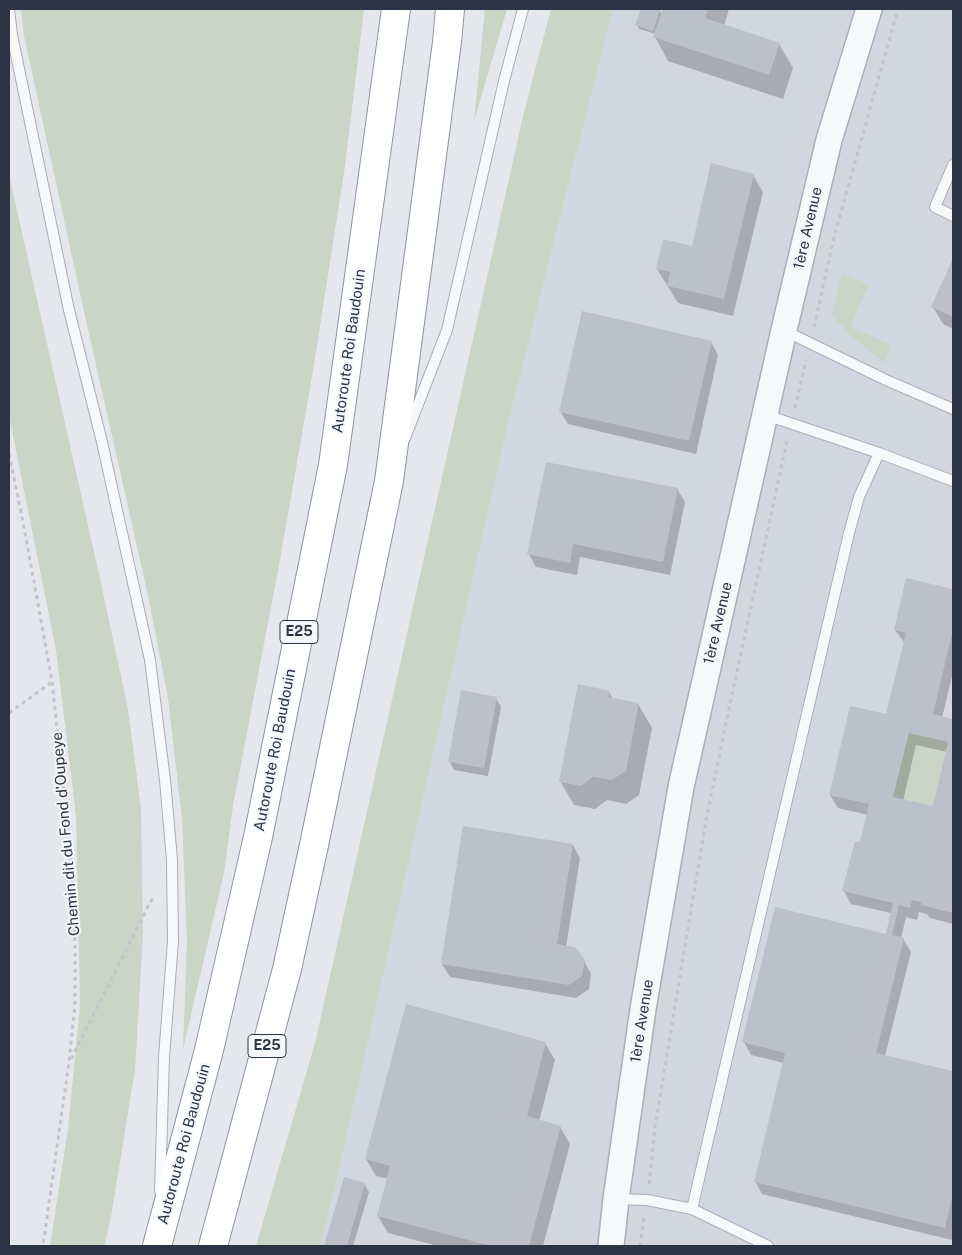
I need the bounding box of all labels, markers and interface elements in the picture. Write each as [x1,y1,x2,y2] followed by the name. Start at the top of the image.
[790,185,826,271] street label: 1ère Avenue
[329,268,369,434] street label: Autoroute Roi Baudouin
[700,580,736,666] street label: 1ère Avenue
[280,620,318,644] road number: E25
[250,667,300,833] street label: Autoroute Roi Baudouin
[48,731,84,937] street label: Chemin dit du Fond d'Oupeye
[627,978,657,1064] street label: 1ère Avenue
[248,1034,286,1058] road number: E25
[154,1062,214,1226] street label: Autoroute Roi Baudouin

